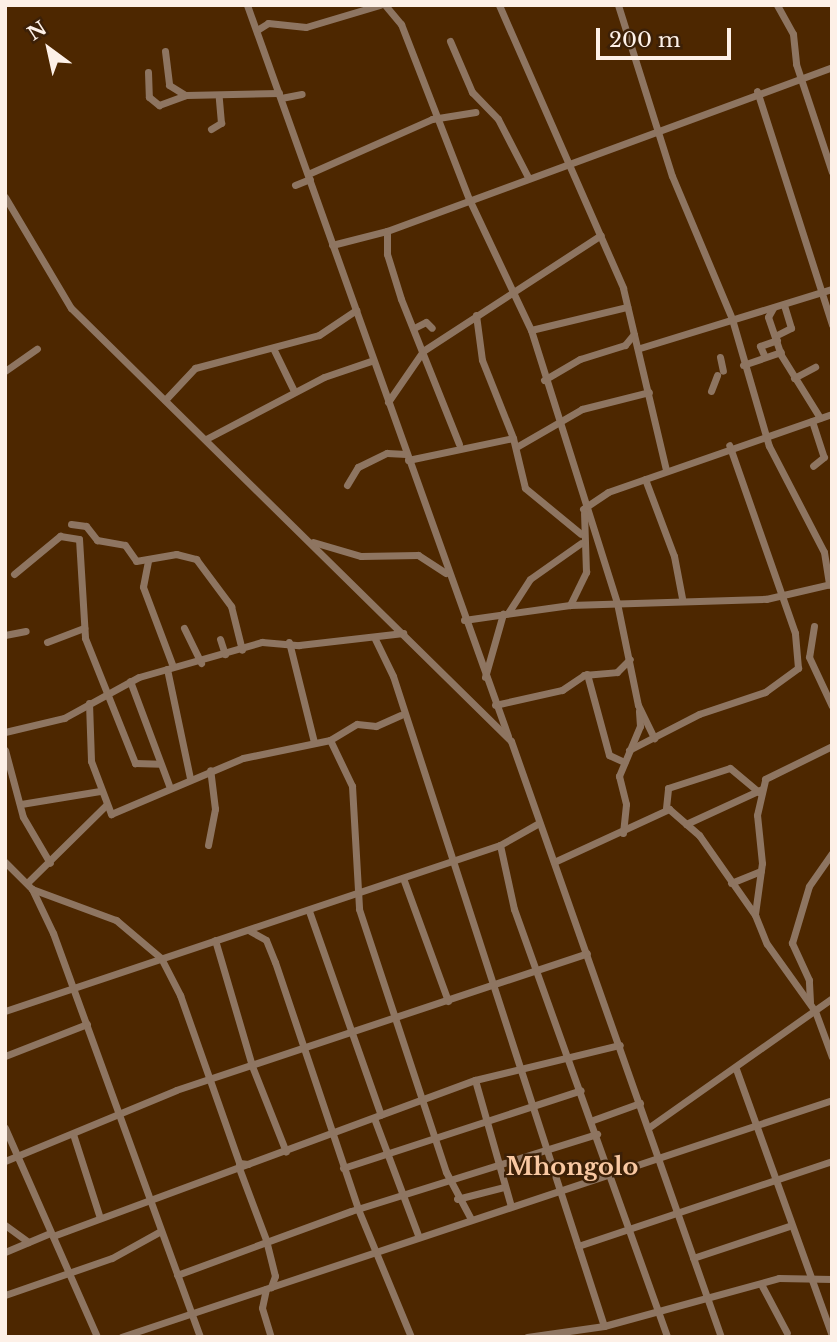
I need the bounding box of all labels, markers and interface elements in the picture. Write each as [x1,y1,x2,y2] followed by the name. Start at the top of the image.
[14,14,84,84] north arrow
[599,14,734,58] scale bar
[24,16,51,45] text: N
[609,27,680,53] text: 200 m
[506,1153,638,1181] district label: Mhongolo

